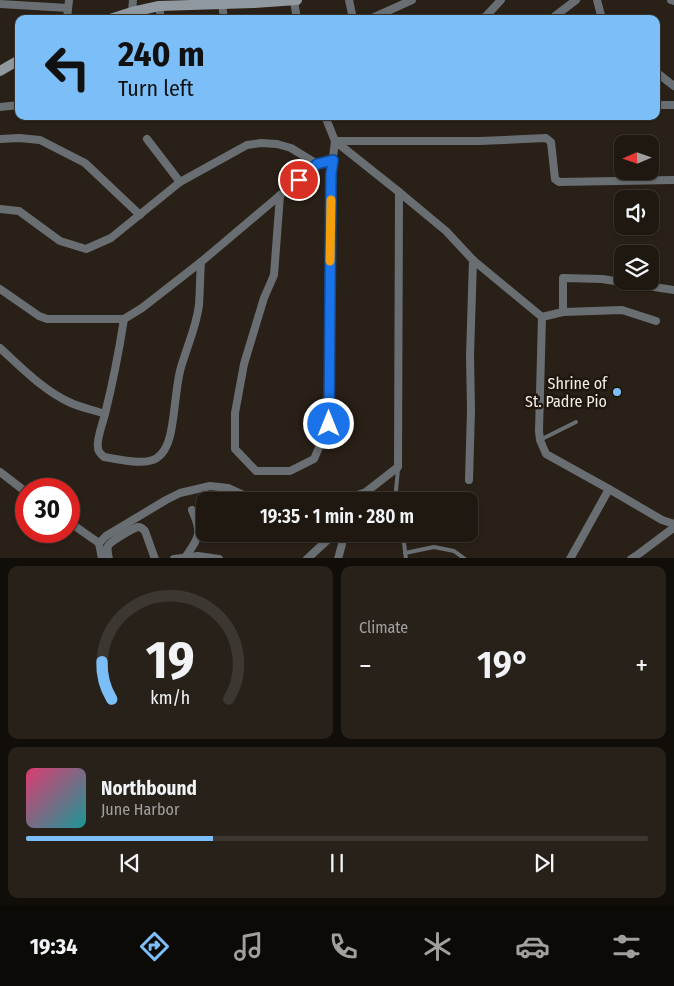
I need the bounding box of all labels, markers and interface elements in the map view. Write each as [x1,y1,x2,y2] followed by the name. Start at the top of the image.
[118,33,205,75] text: 240 m
[35,35,100,100] icon: left
[118,75,194,102] text: Turn left
[614,135,659,180] north arrow
[614,135,659,290] map controls
[278,159,320,201] pin
[285,166,313,194] icon: arrive
[614,190,659,235] button: sound
[614,245,659,290] button: layers
[525,374,608,411] place label: Shrine of St. Padre Pio
[611,386,623,398] marker: Shrine of St. Padre Pio
[302,397,354,449] position arrow
[15,478,80,543] speed limit sign: 30
[260,505,414,528] text: 19:35 · 1 min · 280 m
[359,618,408,637] text: Climate
[146,629,195,692] text: 19
[477,642,530,688] text: 19°
[359,649,372,682] text: −
[635,649,648,682] text: +
[151,687,190,709] text: km/h
[101,777,197,800] text: Northbound
[101,800,179,819] text: June Harbor
[116,849,144,877] icon: previous
[323,849,351,877] icon: pause
[530,849,558,877] icon: next
[137,929,172,964] icon: directions
[231,929,266,964] icon: music
[326,929,361,964] icon: phone
[420,929,455,964] icon: climate
[515,929,550,964] icon: car
[609,929,644,964] icon: filters
[30,933,77,960] text: 19:34

